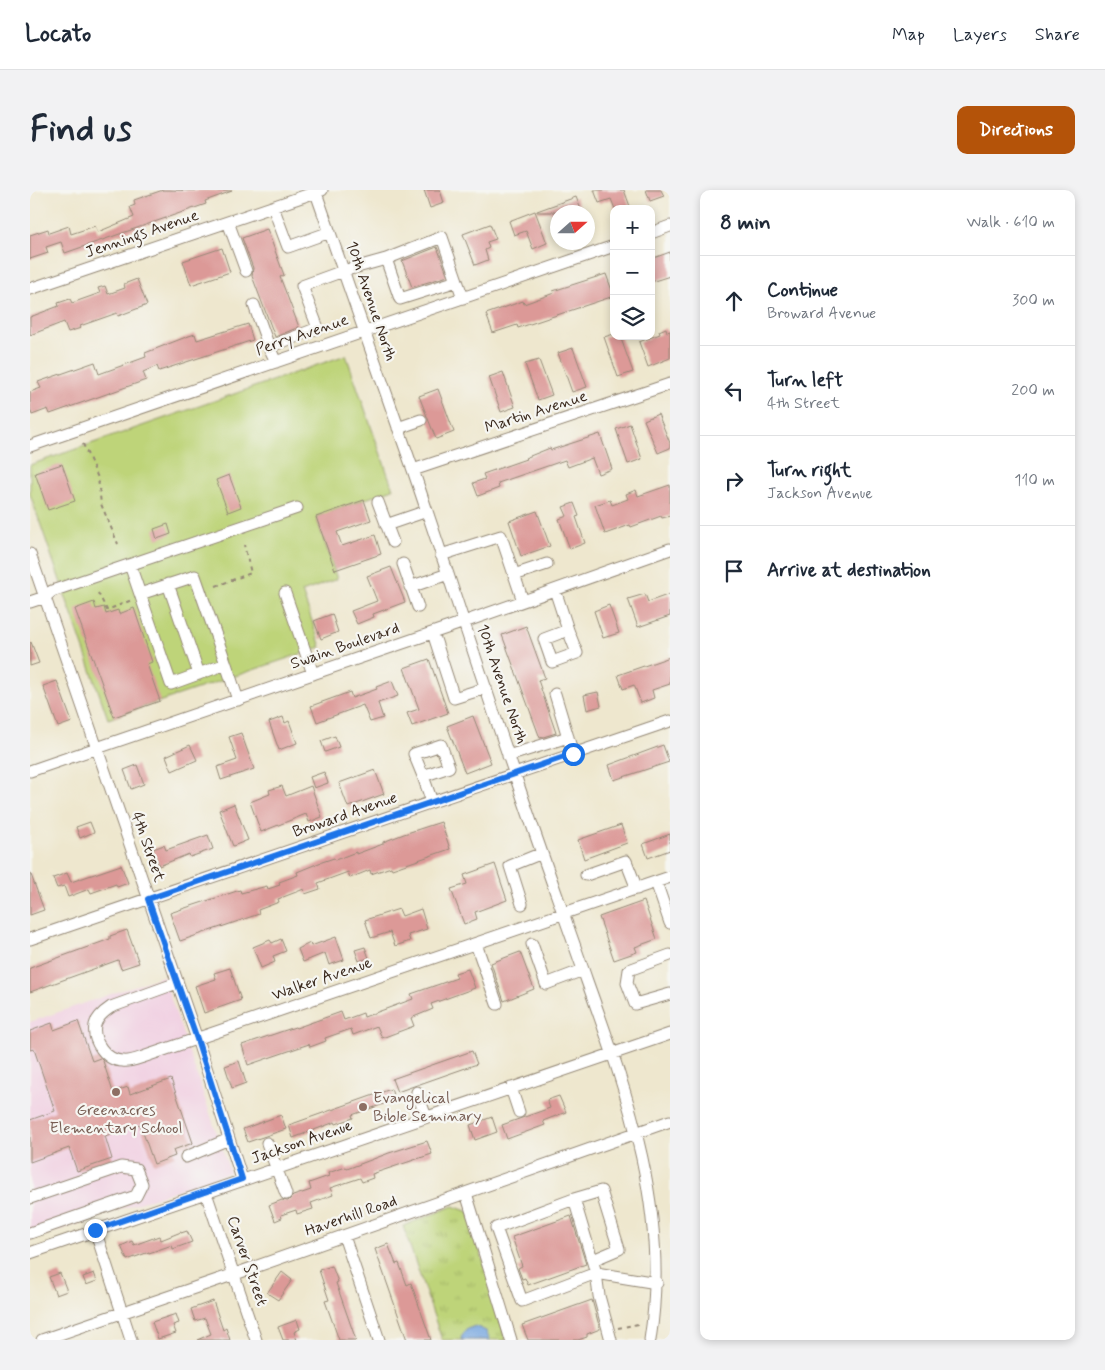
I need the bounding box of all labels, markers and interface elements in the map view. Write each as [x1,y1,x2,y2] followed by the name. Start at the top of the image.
[25,19,91,50] text: Locato
[892,23,925,47] text: Map
[953,23,1007,47] text: Layers
[1035,23,1080,47] text: Share
[957,106,1075,154] button: Directions
[30,107,132,153] text: Find us
[83,205,202,264] street label: Jennings Avenue
[550,205,595,250] north arrow
[610,205,655,340] map controls
[610,205,655,250] button: +
[720,209,771,237] text: 8 min
[966,212,1055,233] text: Walk · 610 m
[341,238,401,364] street label: 10th Avenue North
[610,250,655,295] button: −
[767,278,838,303] text: Continue
[720,287,748,315] icon: ahead
[1012,290,1055,311] text: 300 m
[610,295,655,340] button: layers
[767,303,876,324] text: Broward Avenue
[253,309,351,361] street label: Perry Avenue
[767,368,843,393] text: Turn left
[720,377,748,405] icon: left
[1011,380,1055,401] text: 200 m
[482,386,590,438] street label: Martin Avenue
[767,393,840,414] text: 4th Street
[767,458,851,483] text: Turn right
[720,467,748,495] icon: right
[1014,470,1055,491] text: 110 m
[767,483,873,504] text: Jackson Avenue
[720,557,748,585] icon: arrive
[767,558,931,583] text: Arrive at destination
[288,618,402,674] street label: Swain Boulevard
[472,621,532,747] street label: 10th Avenue North
[562,743,585,766] route start
[290,787,400,843] street label: Broward Avenue
[126,809,170,885] street label: 4th Street
[269,952,375,1006] street label: Walker Avenue
[110,1086,122,1098] marker: Greenacres Elementary School
[373,1088,482,1127] place label: Evangelical Bible Seminary
[50,1100,183,1139] place label: Greenacres Elementary School
[357,1101,369,1113] marker: Evangelical Bible Seminary
[249,1115,356,1169] street label: Jackson Avenue
[302,1190,400,1242] street label: Haverhill Road
[222,1213,272,1309] street label: Carver Street
[84,1219,107,1242] route end

